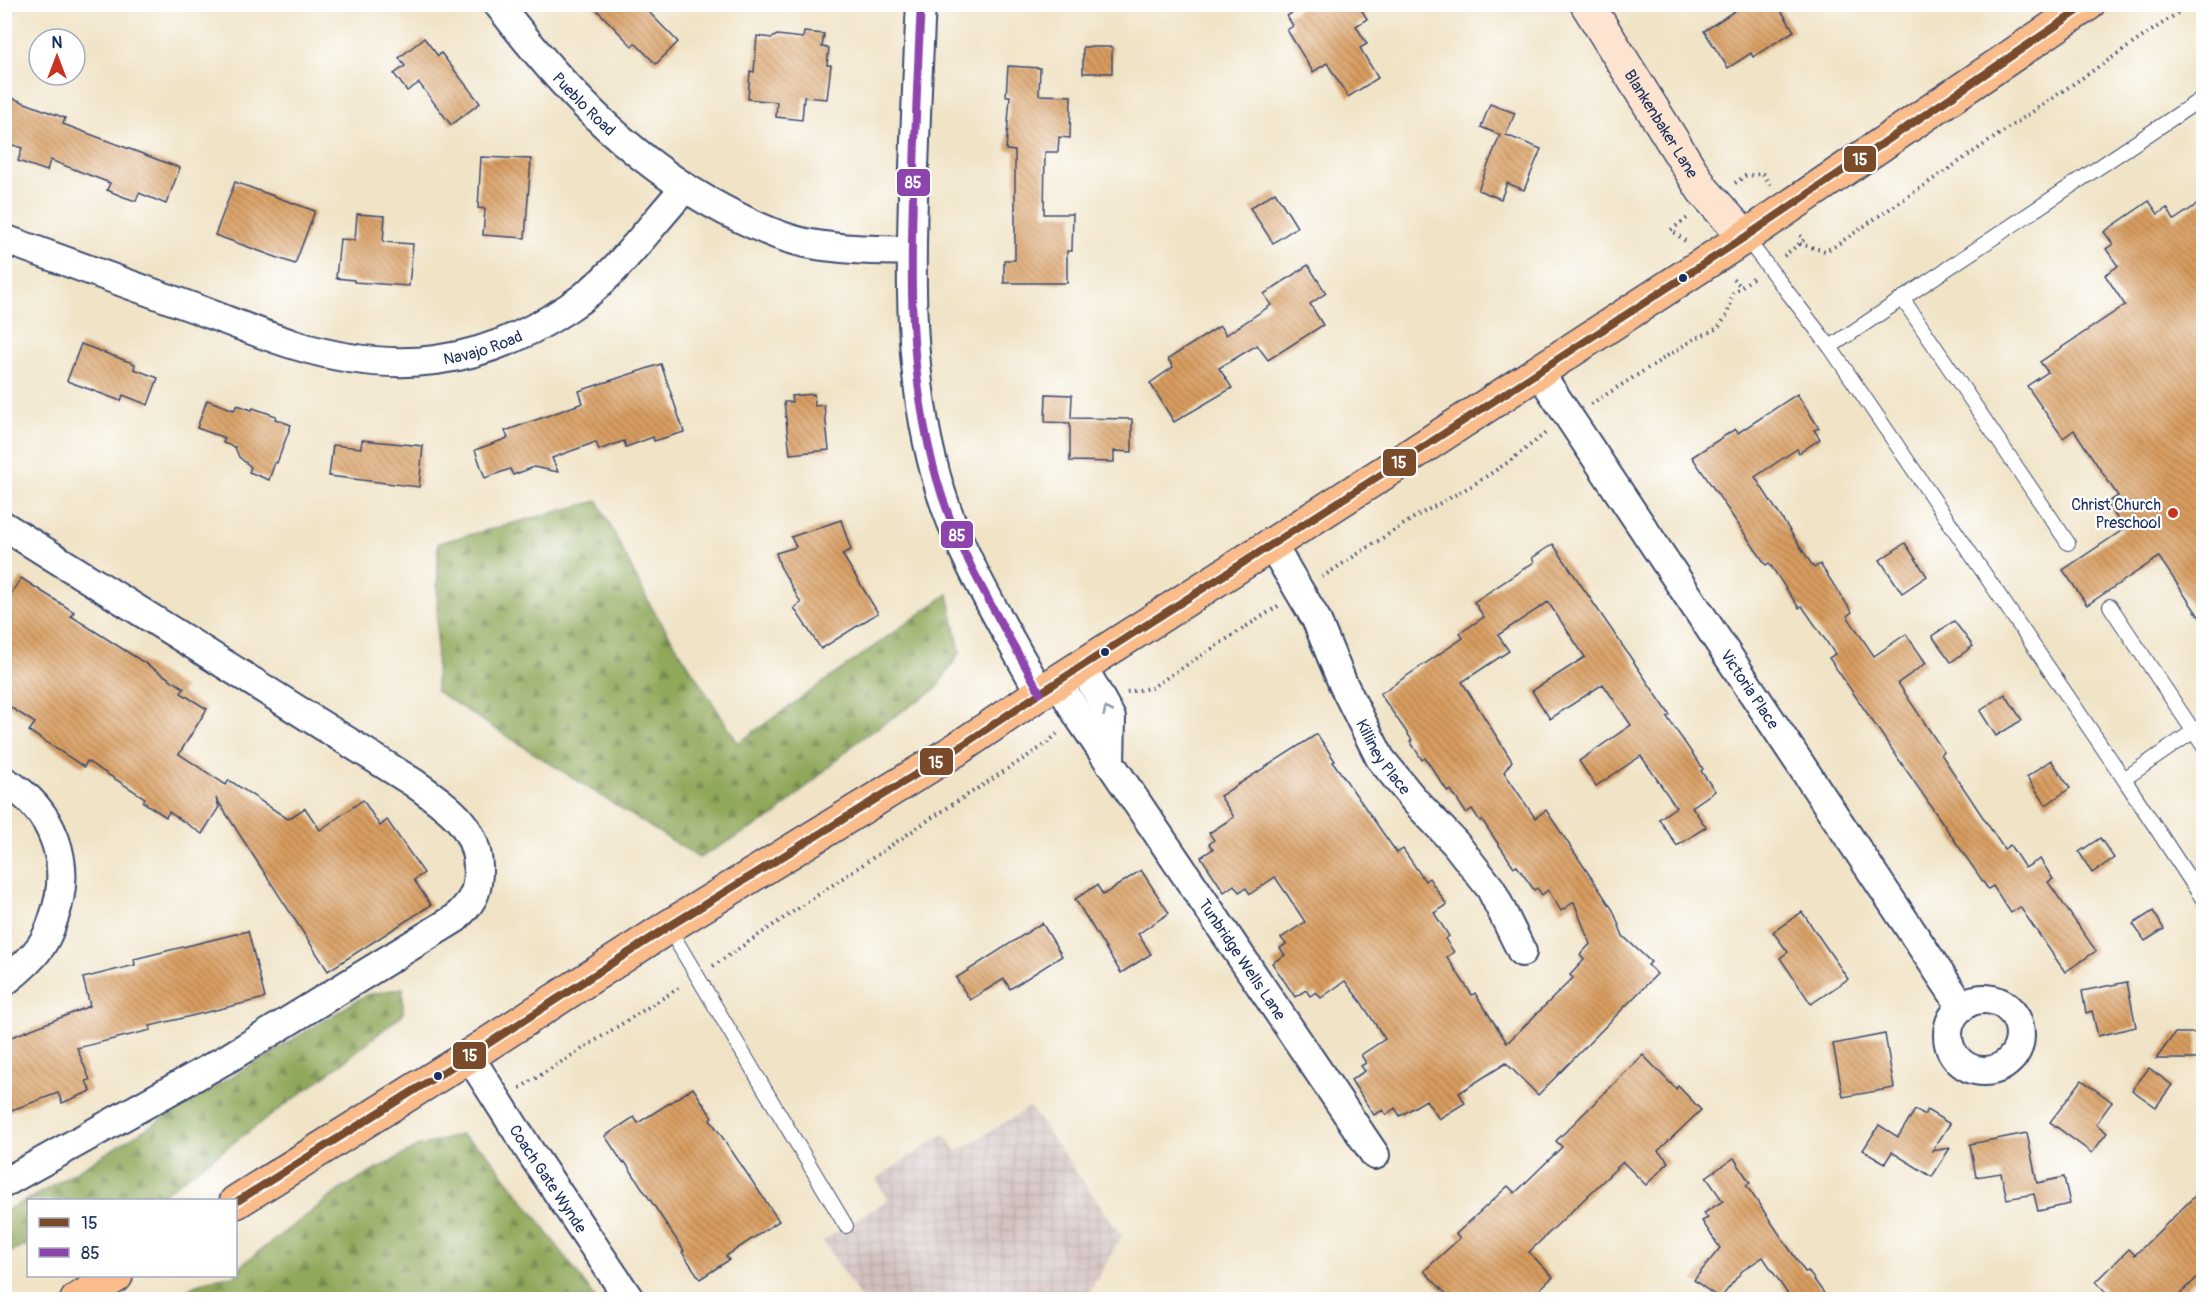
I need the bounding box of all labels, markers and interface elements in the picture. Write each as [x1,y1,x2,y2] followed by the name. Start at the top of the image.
[27,27,87,87] north arrow
[52,33,63,53] text: N
[1619,66,1702,182] street label: Blankenbaker Lane
[548,68,619,141] street label: Pueblo Road
[1843,145,1877,173] line badge: 15
[1853,150,1868,170] text: 15
[896,168,931,197] line badge: 85
[905,173,922,193] text: 85
[1677,272,1689,284] unlabelled marker
[442,326,526,370] street label: Navajo Road
[1382,448,1417,477] line badge: 15
[1392,453,1407,473] text: 15
[2071,495,2161,533] place label: Christ Church Preschool
[2166,506,2180,520] marker: Christ Church Preschool
[940,520,974,549] line badge: 85
[949,526,966,546] text: 85
[1099,646,1111,658] unlabelled marker
[1716,646,1783,733] street label: Victoria Place
[1102,707,1114,718] one-way arrow
[1351,716,1415,799] street label: Killiney Place
[919,747,954,776] line badge: 15
[929,753,944,773] text: 15
[1194,895,1290,1024] street label: Tunbridge Wells Lane
[452,1041,487,1070] line badge: 15
[463,1046,478,1066] text: 15
[432,1070,444,1082] unlabelled marker
[504,1121,591,1237] street label: Coach Gate Wynde
[27,1199,237,1277] legend
[81,1212,98,1235] text: 15
[81,1242,100,1265] text: 85

